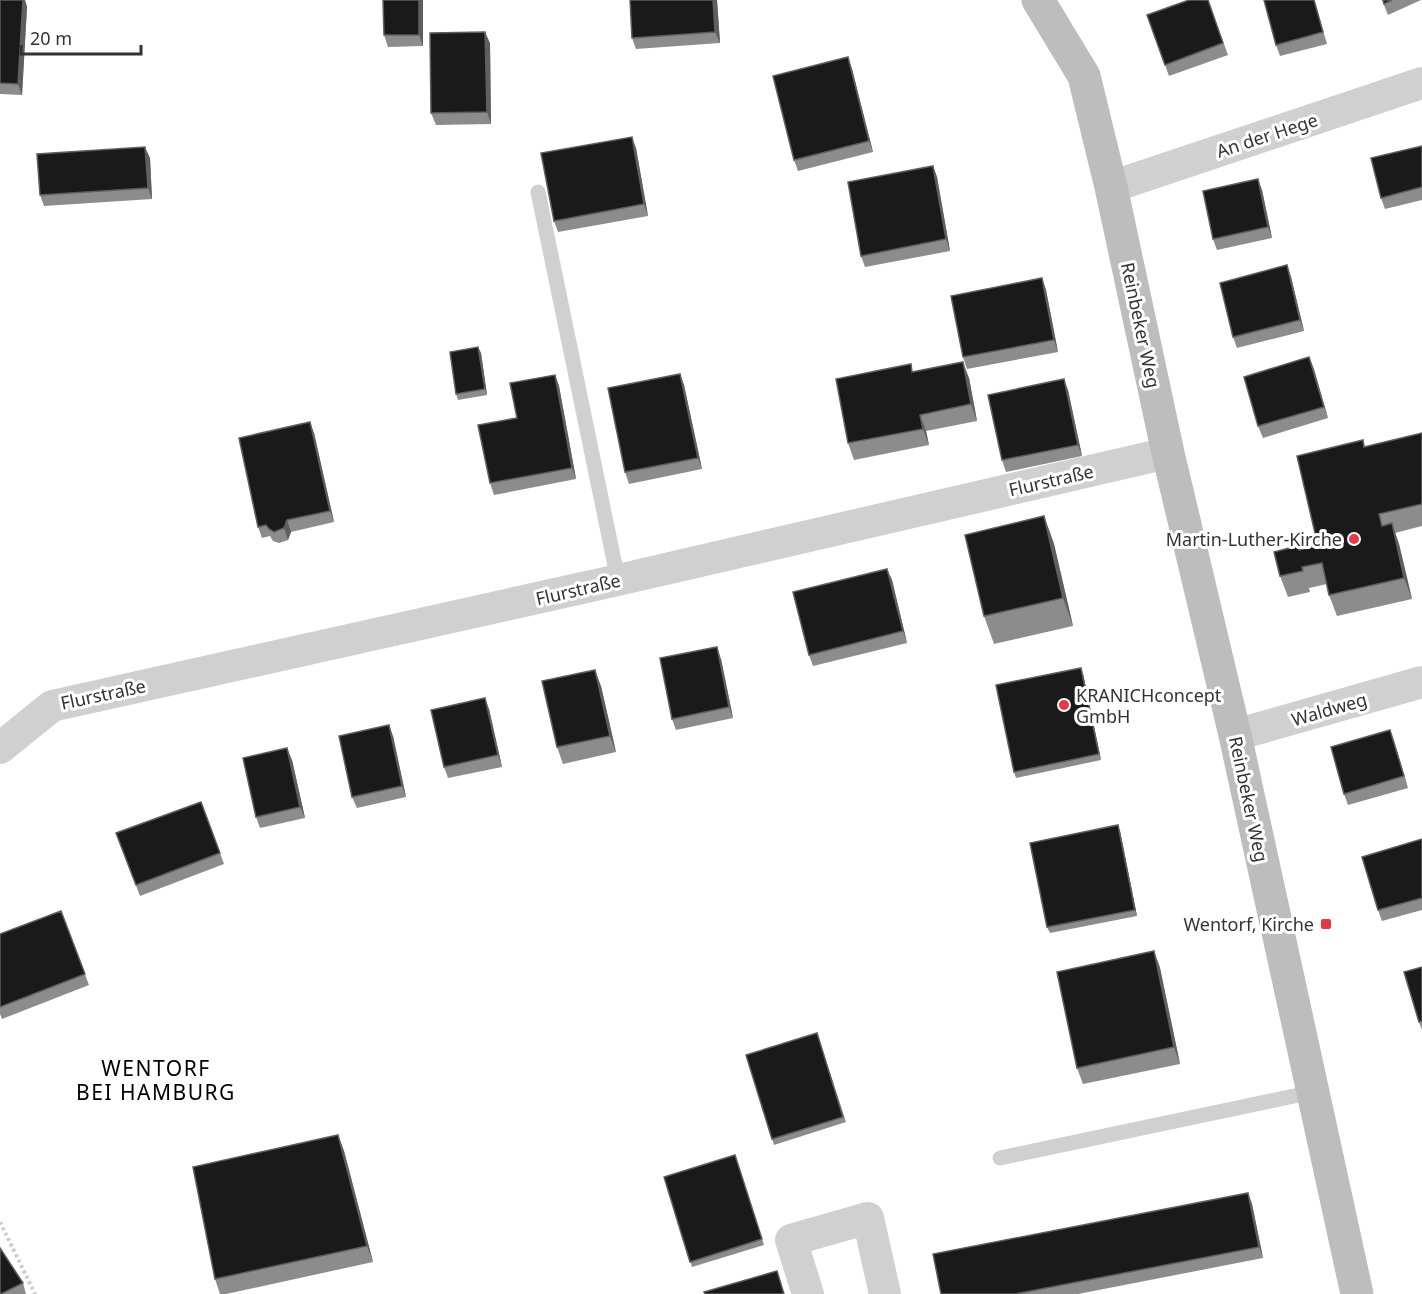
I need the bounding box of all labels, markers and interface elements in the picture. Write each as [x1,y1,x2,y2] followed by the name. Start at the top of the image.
[21,18,141,56] scale bar
[30,26,72,50] text: 20 m
[1213,107,1321,163] street label: An der Hege
[1116,260,1166,390] street label: Reinbeker Weg
[1006,459,1096,501] street label: Flurstraße
[1166,527,1342,551] place label: Martin-Luther-Kirche
[1347,532,1361,546] marker: Martin-Luther-Kirche
[533,568,623,610] street label: Flurstraße
[58,673,148,715] street label: Flurstraße
[1076,683,1222,728] place label: KRANICHconcept GmbH
[1288,687,1370,731] street label: Waldweg
[1057,698,1071,712] marker: KRANICHconcept GmbH
[1224,734,1274,864] street label: Reinbeker Weg
[1183,912,1314,936] place label: Wentorf, Kirche
[1319,917,1333,931] marker: Wentorf, Kirche
[76,1054,236,1106] district label: WENTORF BEI HAMBURG

